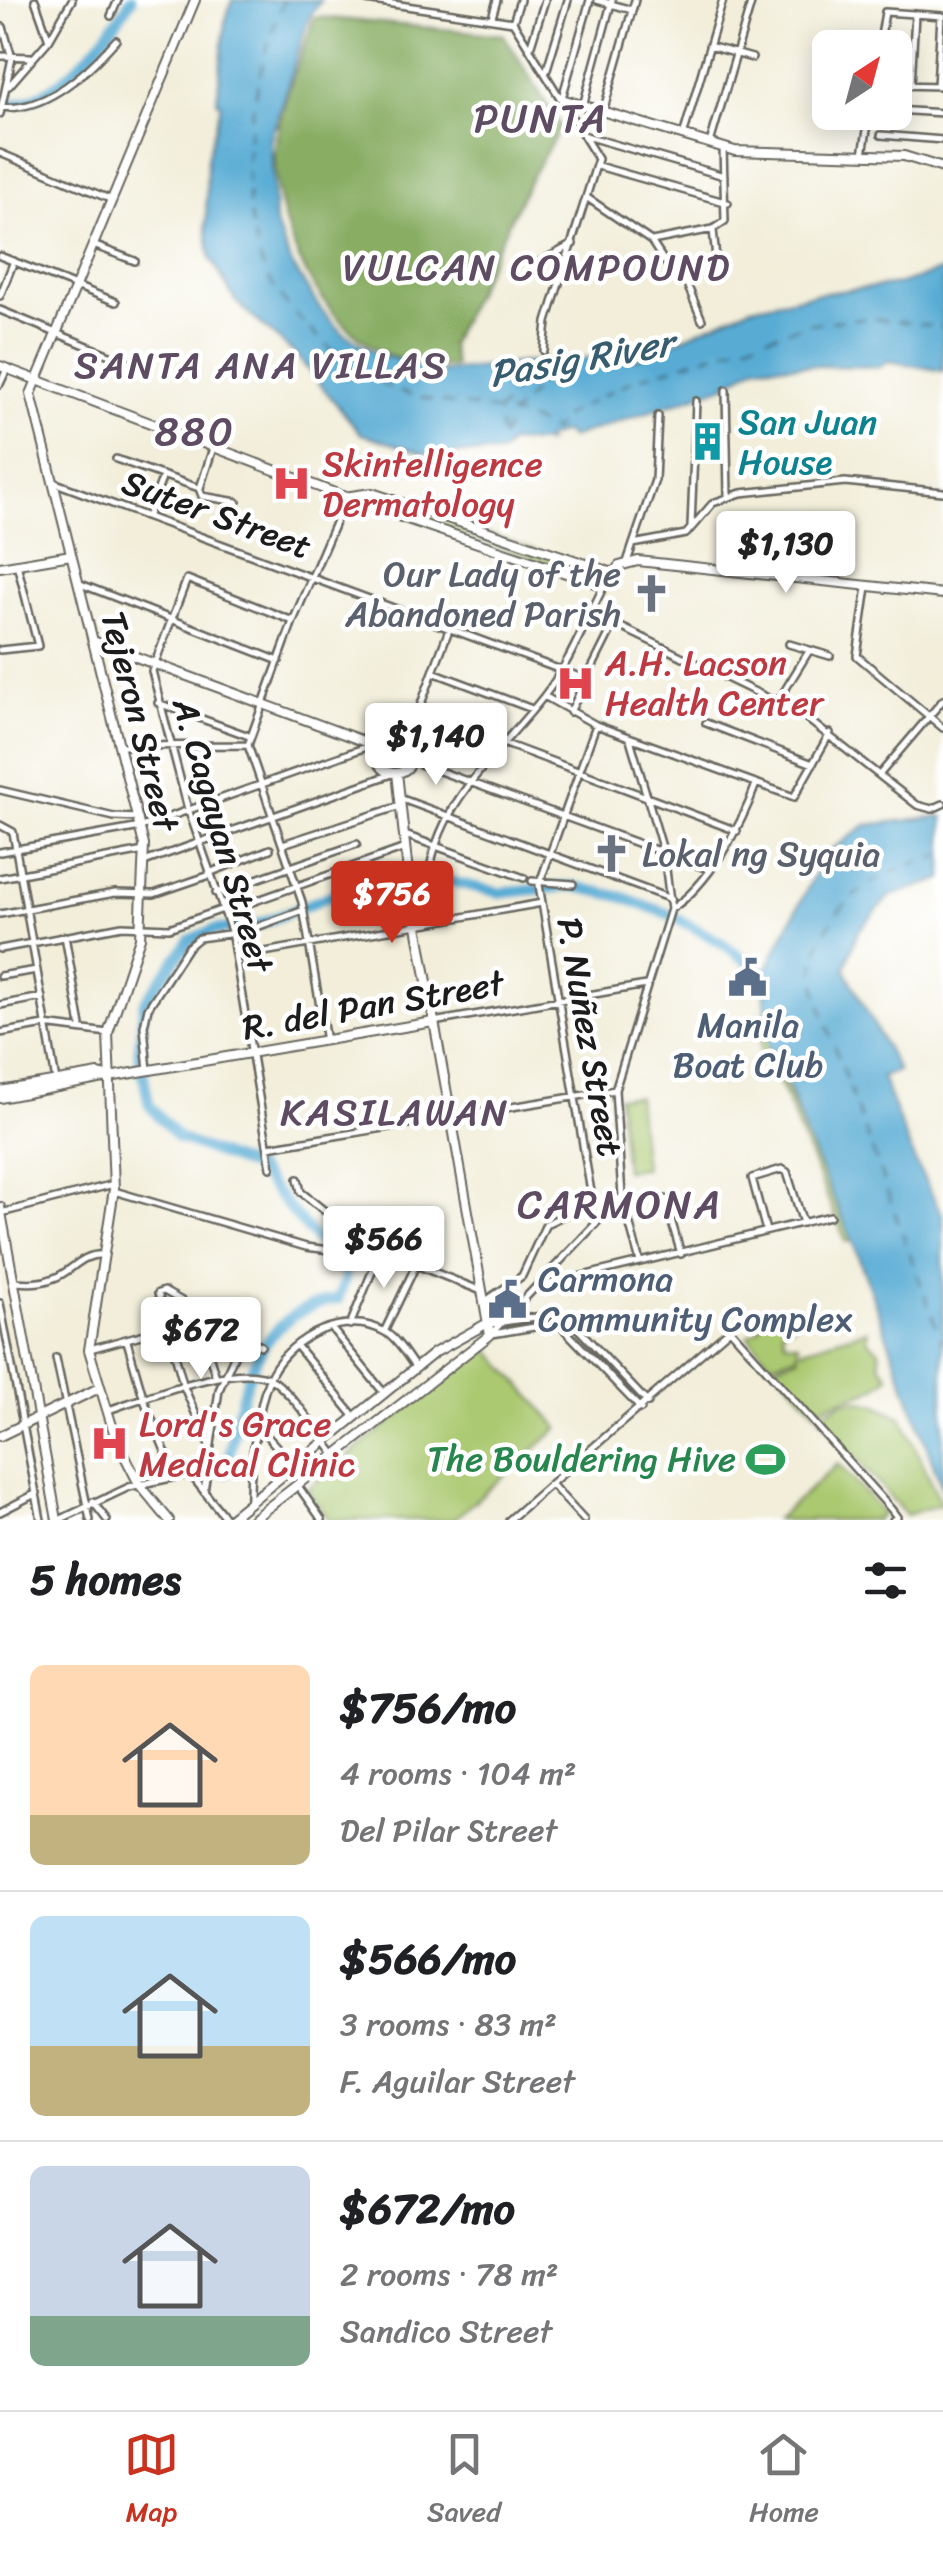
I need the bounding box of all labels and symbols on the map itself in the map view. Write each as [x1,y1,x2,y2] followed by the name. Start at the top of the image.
[812,30,912,130] north arrow
[474,83,608,154] district label: PUNTA
[343,234,731,301] district label: VULCAN COMPOUND
[484,308,685,408] water label: Pasig River
[74,332,448,399] district label: SANTA ANA VILLAS
[738,391,877,493] place label: San Juan House
[154,396,236,467] district label: 880
[687,421,729,463] building icon: San Juan House
[322,433,543,535] place label: Skintelligence Dermatology
[113,451,321,577] street label: Suter Street
[271,463,313,505] hospital icon: Skintelligence Dermatology
[705,511,867,596] pin: $1,130
[345,543,621,645] place label: Our Lady of the Abandoned Parish
[630,573,672,615] church icon: Our Lady of the Abandoned Parish
[83,604,198,840] street label: Tejeron Street
[604,632,825,734] place label: A.H. Lacson Health Center
[554,662,596,704] hospital icon: A.H. Lacson Health Center
[154,690,292,981] street label: A. Cagayan Street
[355,703,517,788] pin: $1,140
[642,823,881,885] place label: Lokal ng Syquia
[591,833,633,875] church icon: Lokal ng Syquia
[333,861,451,946] pin: $756
[538,913,642,1161] street label: P. Nuñez Street
[238,951,510,1058] street label: R. del Pan Street
[727,957,769,999] public building icon: Manila Boat Club
[672,994,824,1096] place label: Manila Boat Club
[280,1079,510,1146] district label: KASILAWAN
[517,1169,723,1240] district label: CARMONA
[325,1206,443,1291] pin: $566
[538,1248,853,1350] place label: Carmona Community Complex
[487,1278,529,1320] public building icon: Carmona Community Complex
[142,1297,260,1382] pin: $672
[139,1393,356,1495] place label: Lord's Grace Medical Clinic
[88,1423,130,1465] hospital icon: Lord's Grace Medical Clinic
[427,1428,736,1490] place label: The Bouldering Hive
[745,1438,787,1480] sports icon: The Bouldering Hive

